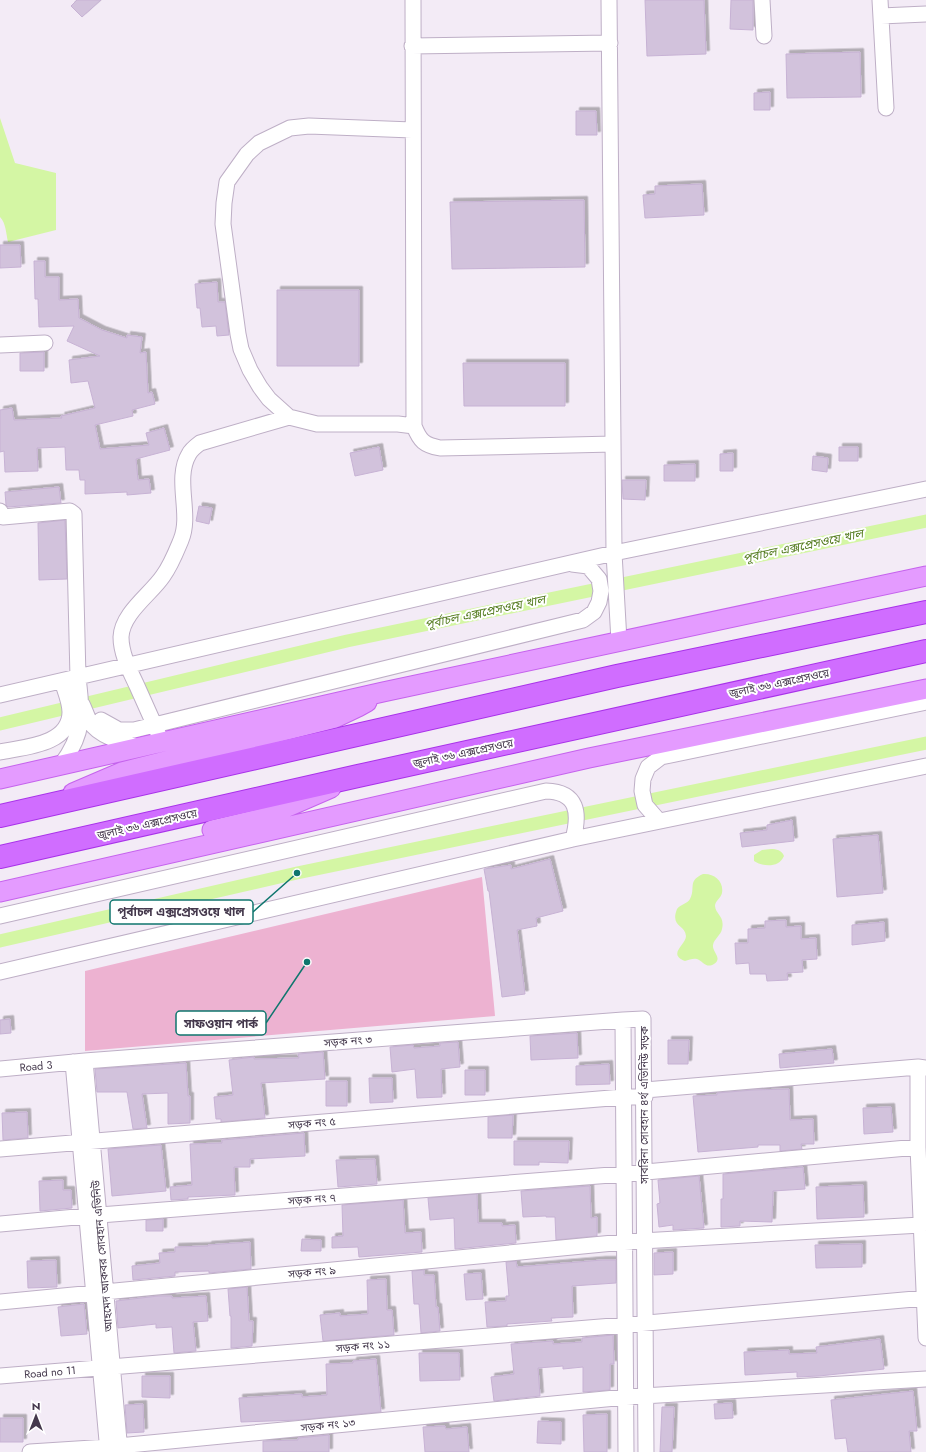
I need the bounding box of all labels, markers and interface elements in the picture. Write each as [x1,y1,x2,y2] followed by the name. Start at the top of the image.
[741,524,867,568] water label: পূর্বাচল এক্সপ্রেসওয়ে খাল
[423,590,549,634] water label: পূর্বাচল এক্সপ্রেসওয়ে খাল
[726,665,831,702] street label: জুলাই ৩৬ এক্সপ্রেসওয়ে
[410,735,515,772] street label: জুলাই ৩৬ এক্সপ্রেসওয়ে
[95,805,199,843] street label: জুলাই ৩৬ এক্সপ্রেসওয়ে
[110,900,253,924] callout: পূর্বাচল এক্সপ্রেসওয়ে খাল
[117,903,245,921] text: পূর্বাচল এক্সপ্রেসওয়ে খাল
[176,1011,266,1035] callout: সাফওয়ান পার্ক
[183,1015,258,1033] text: সাফওয়ান পার্ক
[636,1026,652,1185] street label: সাবরিনা সোবহান ৪র্থ এভিনিউ সড়ক
[322,1031,373,1051] street label: সড়ক নং ৩
[19,1057,53,1075] street label: Road 3
[286,1113,337,1133] street label: সড়ক নং ৫
[87,1180,117,1333] street label: আহমেদ আকবর সোবহান এভিনিউ
[286,1189,337,1209] street label: সড়ক নং ৭
[286,1262,337,1282] street label: সড়ক নং ৯
[334,1336,391,1356] street label: সড়ক নং ১১
[23,1362,77,1382] street label: Road no 11
[16,1396,56,1436] north arrow
[32,1398,40,1414] text: N
[299,1414,356,1436] street label: সড়ক নং ১৩

